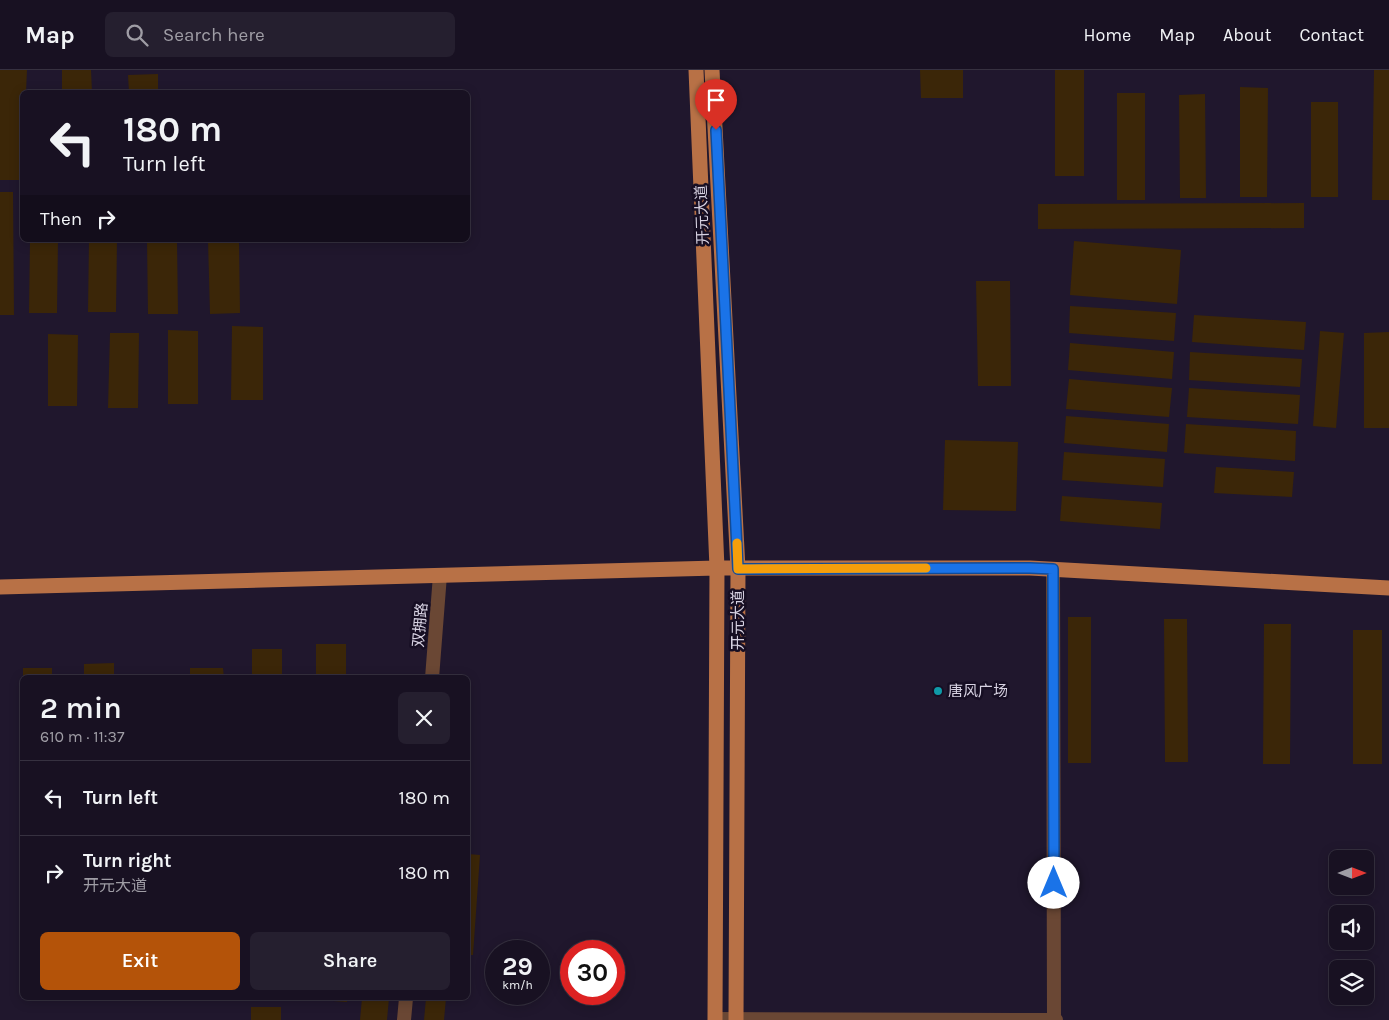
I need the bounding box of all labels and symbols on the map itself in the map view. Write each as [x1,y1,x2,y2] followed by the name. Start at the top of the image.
[695,79,737,130] pin
[692,185,712,245] street label: 开元大道
[729,590,747,650] street label: 开元大道
[409,602,431,648] street label: 双拥路
[948,682,1008,700] place label: 唐风广场
[932,685,944,697] marker: 唐风广场
[1329,850,1374,895] north arrow
[1027,856,1079,908] position arrow
[560,940,625,1005] speed limit sign: 30

